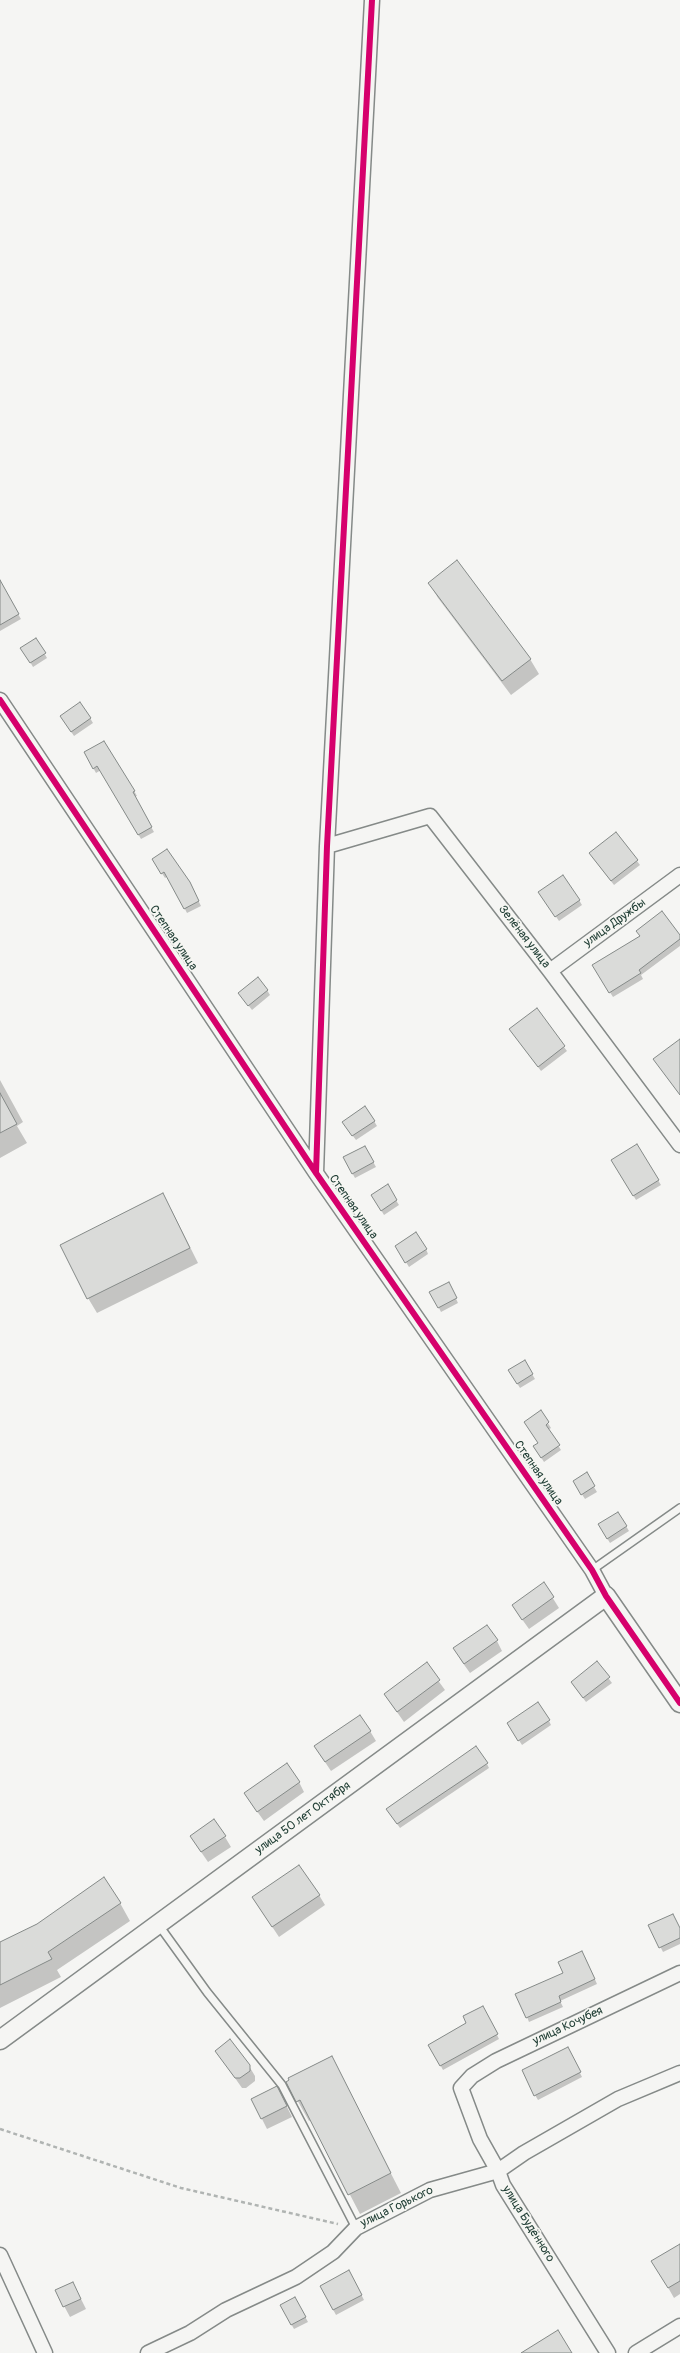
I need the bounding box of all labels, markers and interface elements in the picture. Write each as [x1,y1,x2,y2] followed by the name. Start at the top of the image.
[581,896,649,950] street label: улица Дружбы
[146,903,200,973] street label: Степная улица
[495,903,553,971] street label: Зелёная улица
[326,1172,380,1242] street label: Степная улица
[511,1438,565,1508] street label: Степная улица
[253,1779,353,1857] street label: улица 50 лет Октября
[531,2004,605,2048] street label: улица Кочубея
[358,2183,436,2231] street label: улица Горького
[499,2183,557,2265] street label: улица Будённого

